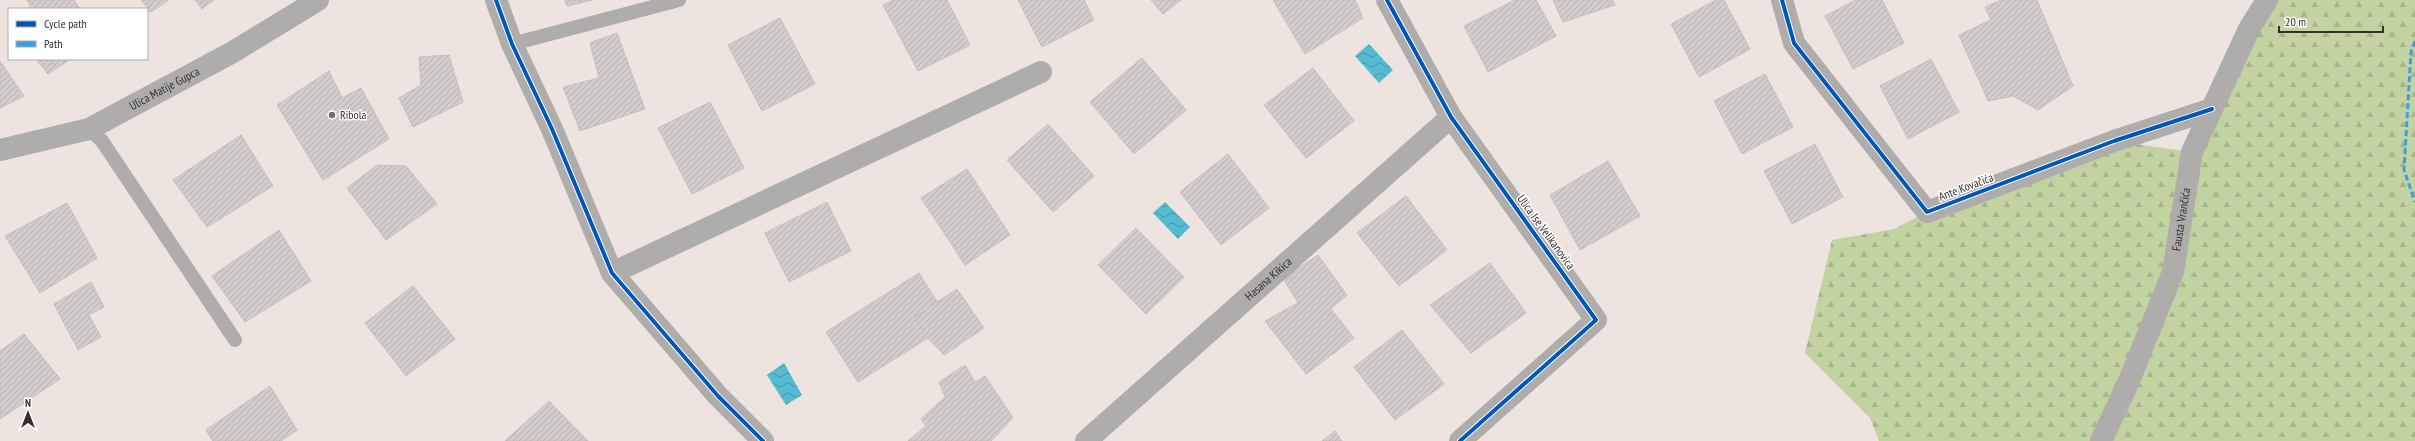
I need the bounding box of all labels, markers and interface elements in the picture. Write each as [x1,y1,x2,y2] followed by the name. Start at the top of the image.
[8,8,148,60] legend
[2279,8,2383,34] scale bar
[2285,14,2306,29] text: 20 m
[44,16,87,31] text: Cycle path
[44,36,62,51] text: Path
[127,63,202,113] street label: Ulica Matije Gupca
[340,107,367,122] place label: Ribola
[327,110,337,120] marker: Ribola
[1936,169,1996,204] street label: Ante Kovačića
[2168,186,2193,252] street label: Fausta Vrančića
[1514,191,1579,272] street label: Ulica Ise Velikanovica
[1242,254,1295,303] street label: Hasana Kikica
[8,393,48,433] north arrow
[25,396,31,410] text: N

